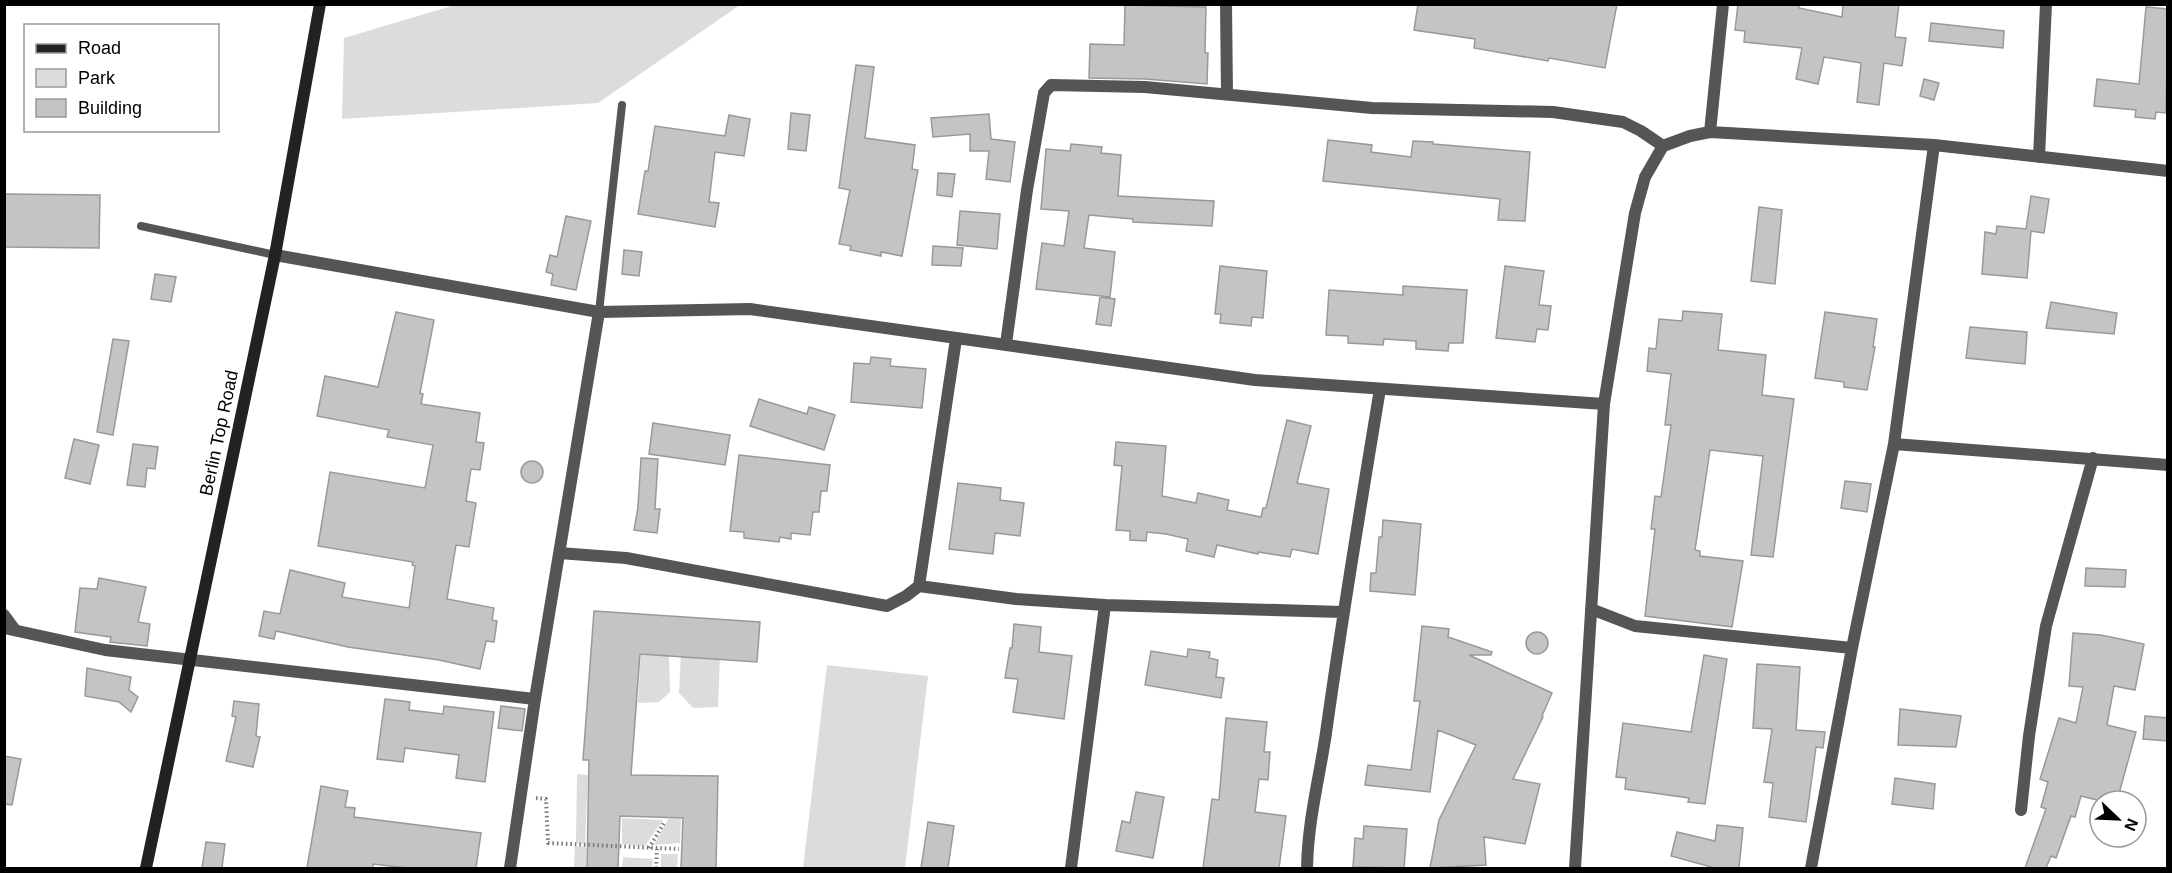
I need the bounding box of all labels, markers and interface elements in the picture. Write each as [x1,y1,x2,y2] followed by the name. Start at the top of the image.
[24,24,219,132] legend
[78,38,121,58] text: Road
[78,68,116,88] text: Park
[78,98,142,118] text: Building
[196,368,242,498] street label: Berlin Top Road
[2088,789,2148,849] north arrow
[2121,816,2141,833] text: N

